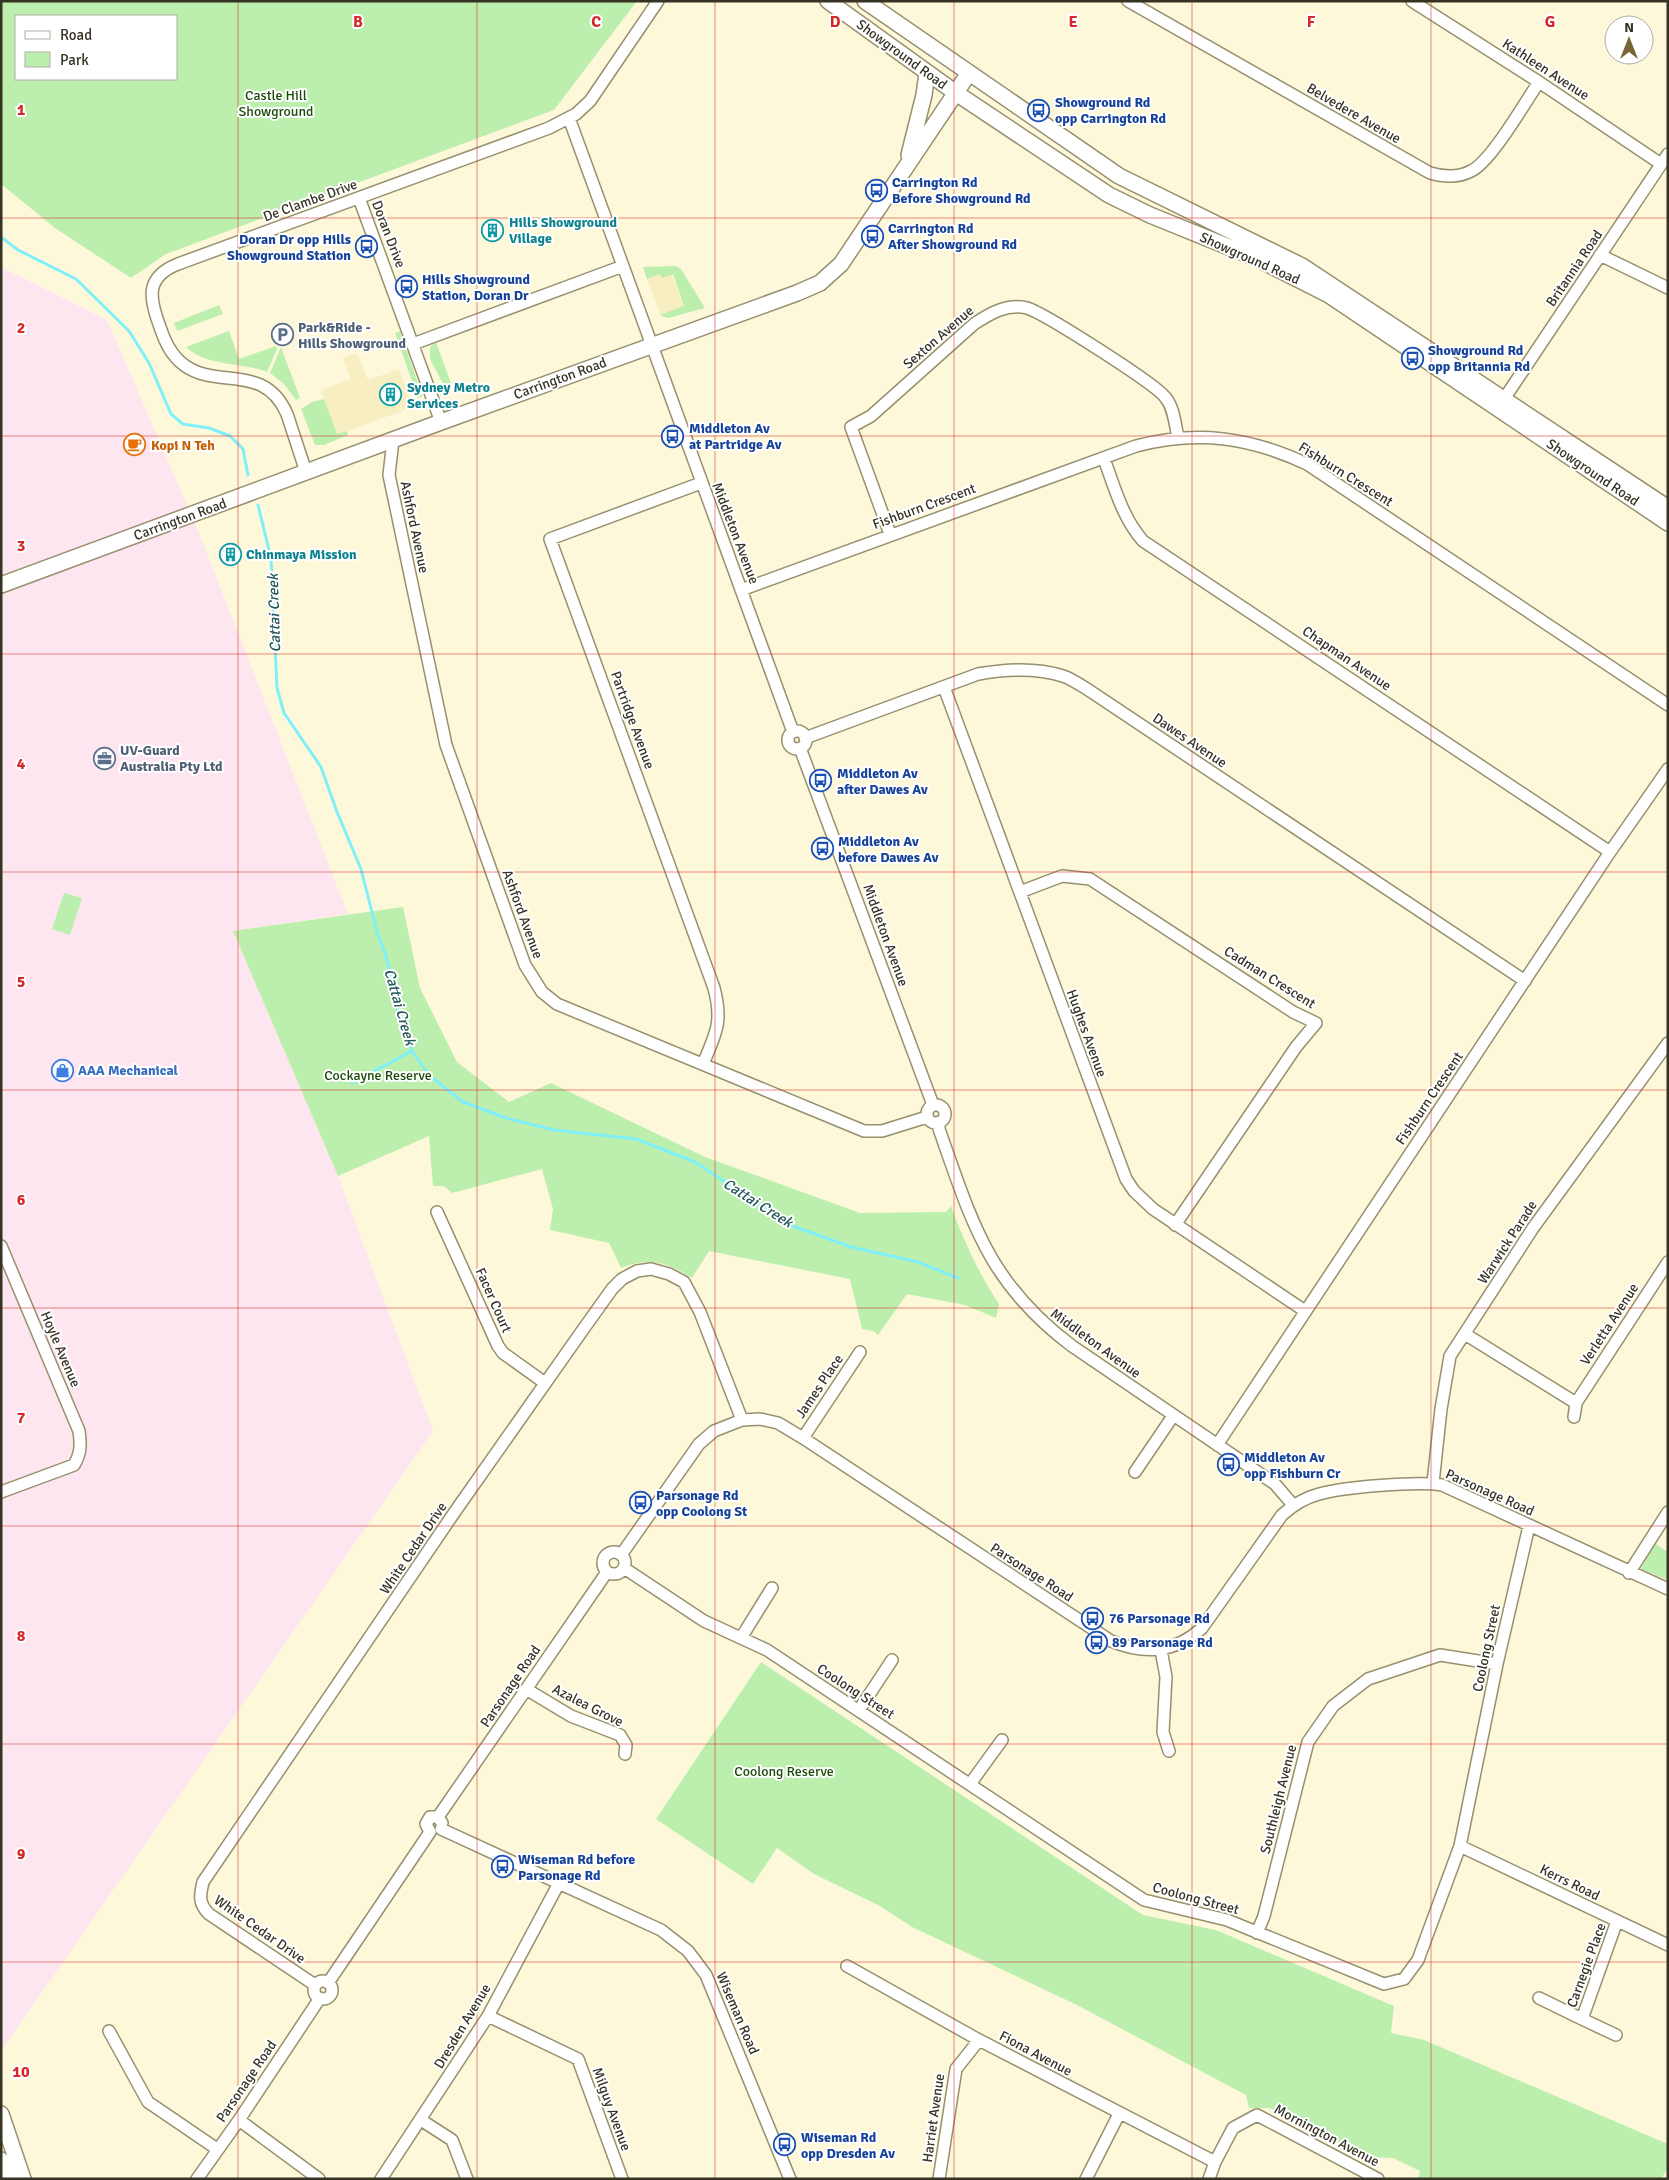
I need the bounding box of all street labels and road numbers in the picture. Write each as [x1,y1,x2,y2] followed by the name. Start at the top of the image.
[853,16,950,93] street label: Showground Road
[1499,35,1592,104] street label: Kathleen Avenue
[1304,80,1404,147] street label: Belvedere Avenue
[261,176,359,225] street label: De Clambe Drive
[368,198,409,270] street label: Doran Drive
[1543,227,1606,310] street label: Britannia Road
[1197,229,1303,288] street label: Showground Road
[900,302,977,373] street label: Sexton Avenue
[511,354,609,403] street label: Carrington Road
[1543,435,1642,510] street label: Showground Road
[1295,439,1396,510] street label: Fishburn Crescent
[396,480,433,575] street label: Ashford Avenue
[708,480,763,586] street label: Middleton Avenue
[870,480,978,533] street label: Fishburn Crescent
[131,495,229,544] street label: Carrington Road
[1299,622,1394,694] street label: Chapman Avenue
[607,669,658,771] street label: Partridge Avenue
[1149,709,1230,771] street label: Dawes Avenue
[499,867,547,961] street label: Ashford Avenue
[859,882,912,989] street label: Middleton Avenue
[1221,943,1319,1012] street label: Cadman Crescent
[1063,987,1110,1079] street label: Hughes Avenue
[1392,1049,1467,1148] street label: Fishburn Crescent
[1474,1197,1541,1287] street label: Warwick Parade
[472,1265,515,1335] street label: Facer Court
[1577,1280,1642,1368] street label: Verletta Avenue
[1047,1305,1144,1382] street label: Middleton Avenue
[37,1309,84,1390] street label: Hoyle Avenue
[792,1351,847,1421] street label: James Place
[1443,1465,1537,1520] street label: Parsonage Road
[376,1499,451,1598] street label: White Cedar Drive
[987,1539,1076,1606] street label: Parsonage Road
[1469,1603,1504,1693] street label: Coolong Street
[477,1642,544,1731] street label: Parsonage Road
[814,1660,898,1723] street label: Coolong Street
[549,1680,626,1731] street label: Azalea Grove
[1257,1743,1300,1855] street label: Southleigh Avenue
[1537,1861,1603,1904] street label: Kerrs Road
[1151,1879,1241,1918] street label: Coolong Street
[211,1892,309,1967] street label: White Cedar Drive
[1563,1920,1610,2010] street label: Carnegie Place
[713,1969,763,2057] street label: Wiseman Road
[430,1981,494,2072] street label: Dresden Avenue
[996,2027,1075,2080] street label: Fiona Avenue
[213,2037,280,2126] street label: Parsonage Road
[589,2065,634,2153] street label: Milguy Avenue
[919,2072,948,2164] street label: Harriet Avenue
[1271,2101,1382,2170] street label: Mornington Avenue

